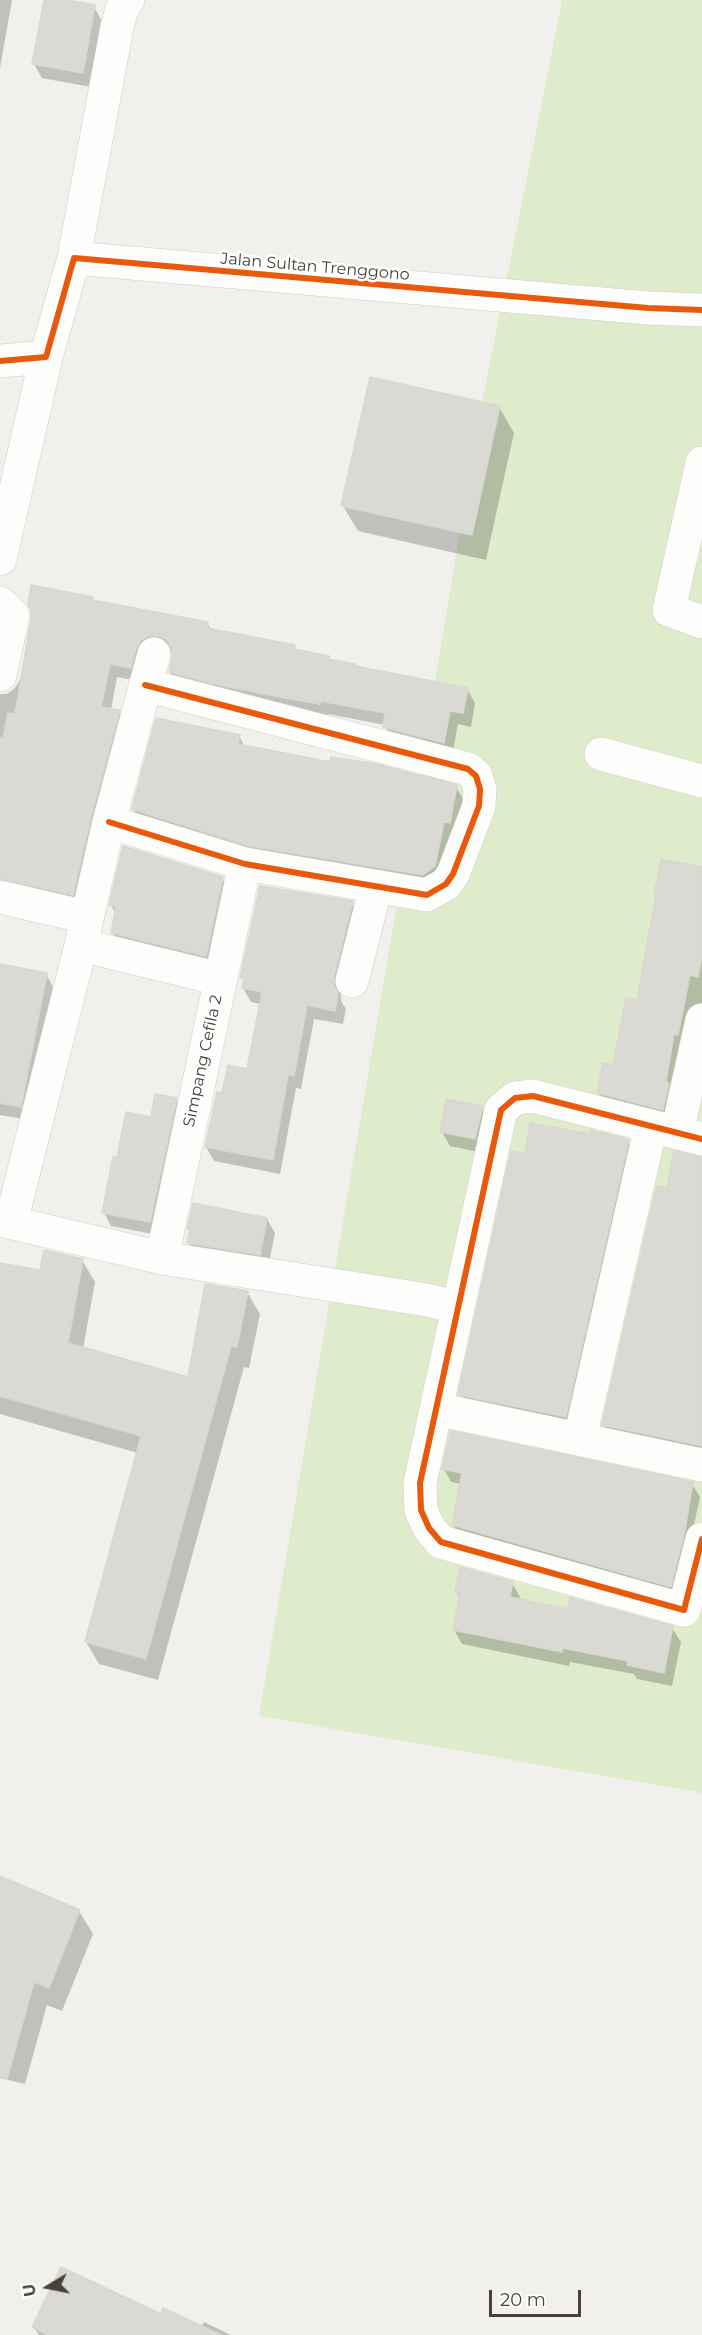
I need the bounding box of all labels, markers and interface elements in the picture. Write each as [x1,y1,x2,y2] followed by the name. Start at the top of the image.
[220,249,410,285] street label: Jalan Sultan Trenggono
[180,993,226,1129] street label: Simpang Cefila 2
[18,2257,78,2317] north arrow
[492,2278,584,2316] scale bar
[19,2282,40,2298] text: U
[500,2289,546,2311] text: 20 m

